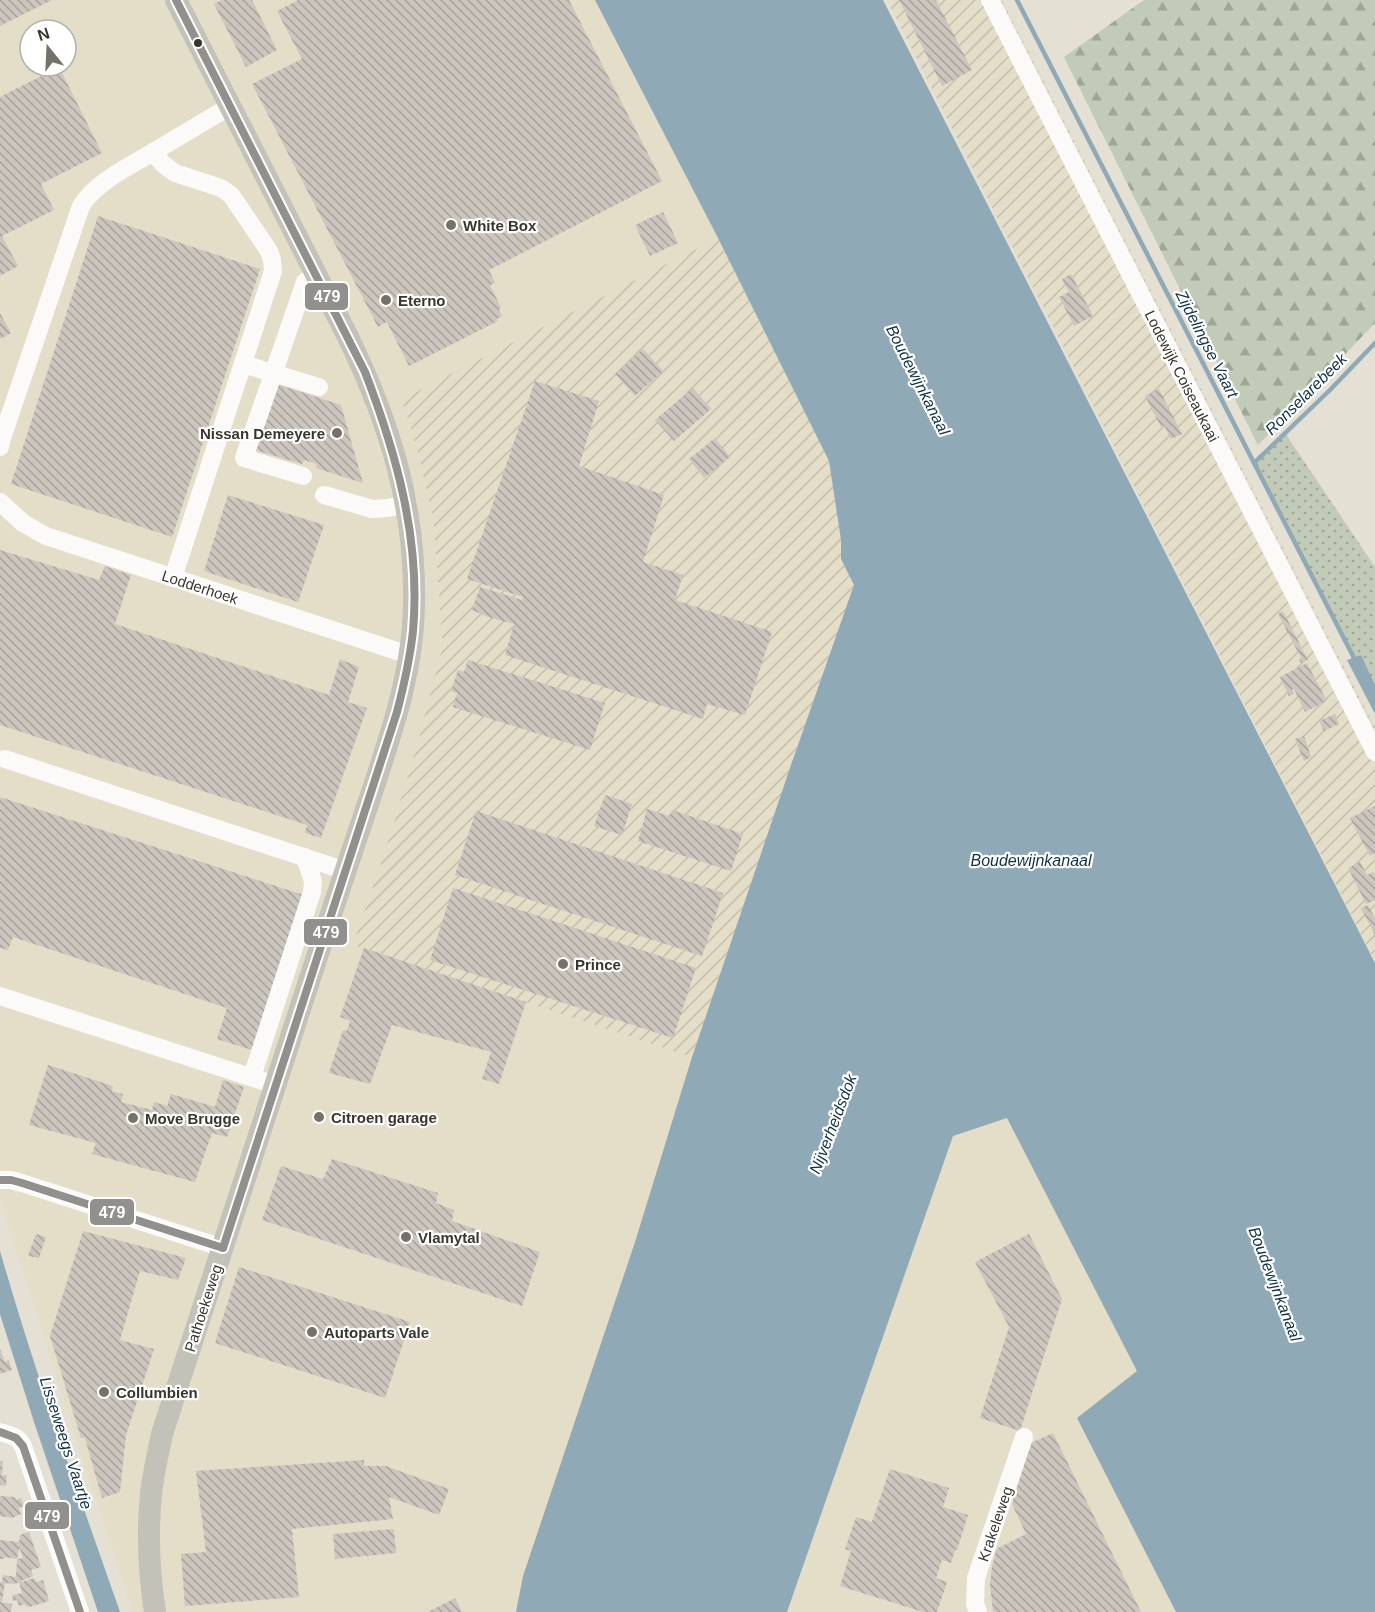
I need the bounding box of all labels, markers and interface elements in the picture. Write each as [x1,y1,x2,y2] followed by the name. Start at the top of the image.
[18,18,78,78] north arrow
[35,24,52,44] text: N
[192,37,204,49] unlabelled marker
[463,217,537,234] place label: White Box
[444,218,458,232] marker: White Box
[304,282,349,311] line badge: 479
[1172,286,1242,401] water label: Zijdelingse Vaart
[314,288,340,305] text: 479
[398,292,446,309] place label: Eterno
[379,293,393,307] marker: Eterno
[1141,308,1223,444] street label: Lodewijk Coiseaukaai
[883,322,953,438] water label: Boudewijnkanaal
[1262,349,1351,438] water label: Ronselarebeek
[200,425,325,442] place label: Nissan Demeyere
[330,426,344,440] marker: Nissan Demeyere
[160,567,241,607] street label: Lodderhoek
[971,852,1092,869] water label: Boudewijnkanaal
[303,918,348,946] line badge: 479
[313,924,339,941] text: 479
[575,956,621,973] place label: Prince
[556,957,570,971] marker: Prince
[806,1071,860,1176] water label: Nijverheidsdok
[331,1109,437,1126] place label: Citroen garage
[145,1110,240,1127] place label: Move Brugge
[312,1110,326,1124] marker: Citroen garage
[126,1111,140,1125] marker: Move Brugge
[89,1198,135,1226] line badge: 479
[99,1204,125,1221] text: 479
[1245,1224,1305,1344] water label: Boudewijnkanaal
[418,1229,480,1246] place label: Vlamytal
[399,1230,413,1244] marker: Vlamytal
[181,1262,225,1354] street label: Pathoekeweg
[324,1324,429,1341] place label: Autoparts Vale
[305,1325,319,1339] marker: Autoparts Vale
[37,1375,95,1511] water label: Lisseweegs Vaartje
[116,1384,198,1401] place label: Collumbien
[97,1385,111,1399] marker: Collumbien
[974,1484,1016,1564] street label: Krakeleweg
[24,1501,70,1530] line badge: 479
[34,1508,60,1525] text: 479

